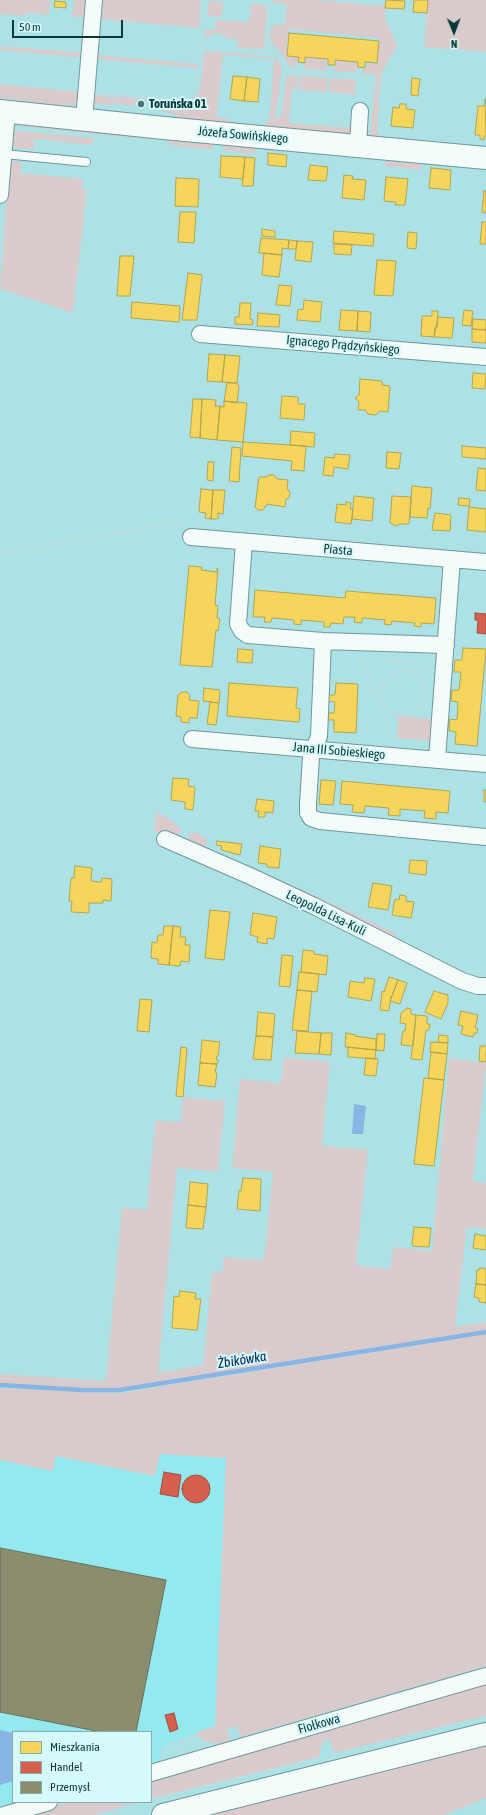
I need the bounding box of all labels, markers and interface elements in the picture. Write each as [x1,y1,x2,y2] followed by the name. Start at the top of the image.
[14,12,125,38] scale bar
[434,12,474,52] north arrow
[19,20,41,34] text: 50 m
[451,38,458,50] text: N
[149,96,207,112] place label: Toruńska 01
[136,99,146,109] marker: Toruńska 01
[197,123,289,147] street label: Józefa Sowińskiego
[286,332,400,358] street label: Ignacego Prądzyńskiego
[323,541,353,559] street label: Piasta
[292,739,386,763] street label: Jana III Sobieskiego
[283,887,369,939] street label: Leopolda Lisa-Kuli
[216,1348,268,1372] water label: Żbikówka
[296,1711,342,1737] street label: Fiołkowa
[12,1731,152,1803] legend
[50,1740,100,1754] text: Mieszkania
[50,1760,83,1774] text: Handel
[50,1780,90,1794] text: Przemysł

